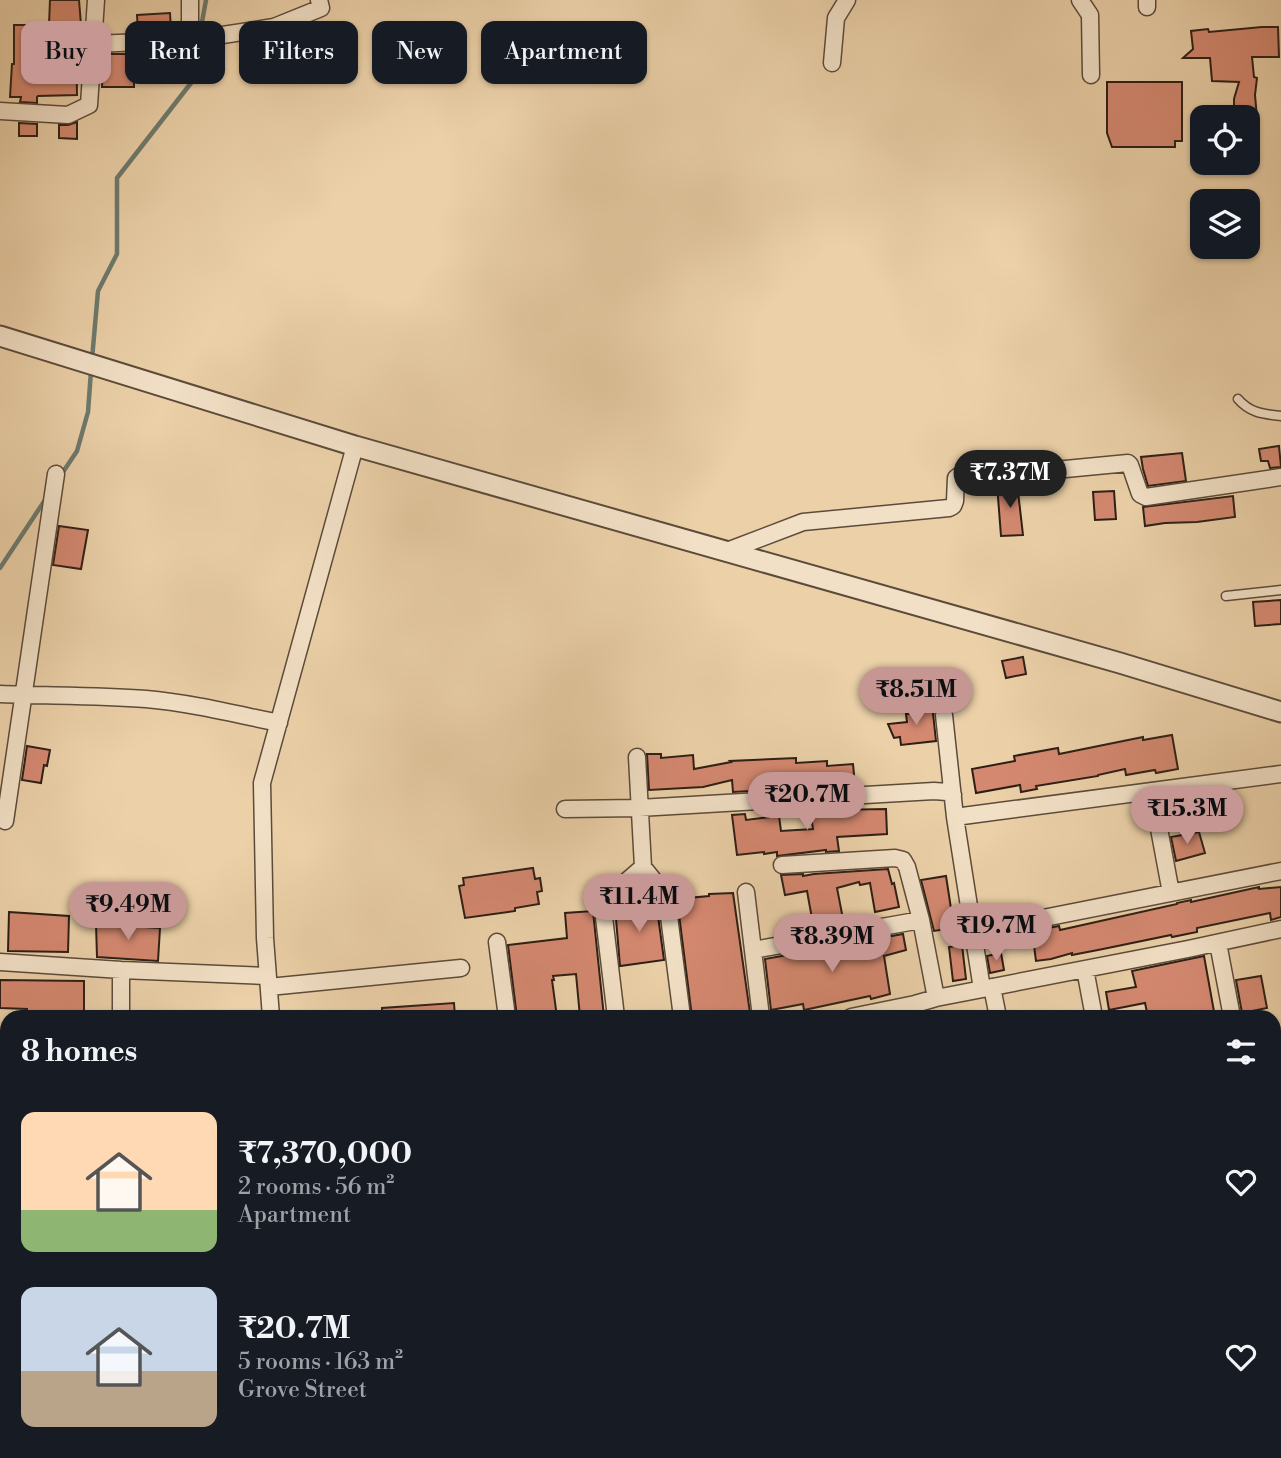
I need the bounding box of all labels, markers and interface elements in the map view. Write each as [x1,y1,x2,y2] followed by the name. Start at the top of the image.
[21,21,111,84] chip: Buy
[125,21,225,84] chip: Rent
[239,21,358,84] chip: Filters
[372,21,467,84] chip: New
[481,21,647,84] chip: Apartment
[1190,105,1260,259] map controls
[1190,105,1260,175] button: locate
[1190,189,1260,259] button: layers
[953,450,1067,510] pin: ₹7.37M
[970,459,1050,487] text: ₹7.37M
[859,668,973,727] pin: ₹8.51M
[875,676,957,704] text: ₹8.51M
[750,772,864,832] pin: ₹20.7M
[764,781,850,809] text: ₹20.7M
[1130,786,1244,846] pin: ₹15.3M
[1147,795,1227,823] text: ₹15.3M
[582,874,696,934] pin: ₹11.4M
[71,883,185,942] pin: ₹9.49M
[599,883,679,911] text: ₹11.4M
[85,891,171,919] text: ₹9.49M
[939,904,1053,963] pin: ₹19.7M
[956,912,1036,940] text: ₹19.7M
[775,914,889,974] pin: ₹8.39M
[790,923,874,951] text: ₹8.39M
[21,1033,137,1071] text: 8 homes
[1222,1033,1260,1071] icon: filters
[238,1135,412,1173] text: ₹7,370,000
[77,1140,161,1224] icon: home
[1222,1163,1260,1201] icon: heart
[238,1173,394,1201] text: 2 rooms · 56 m²
[238,1201,351,1229] text: Apartment
[238,1310,350,1348] text: ₹20.7M
[77,1315,161,1399] icon: home
[1222,1338,1260,1376] icon: heart
[238,1348,403,1376] text: 5 rooms · 163 m²
[238,1376,367,1404] text: Grove Street

